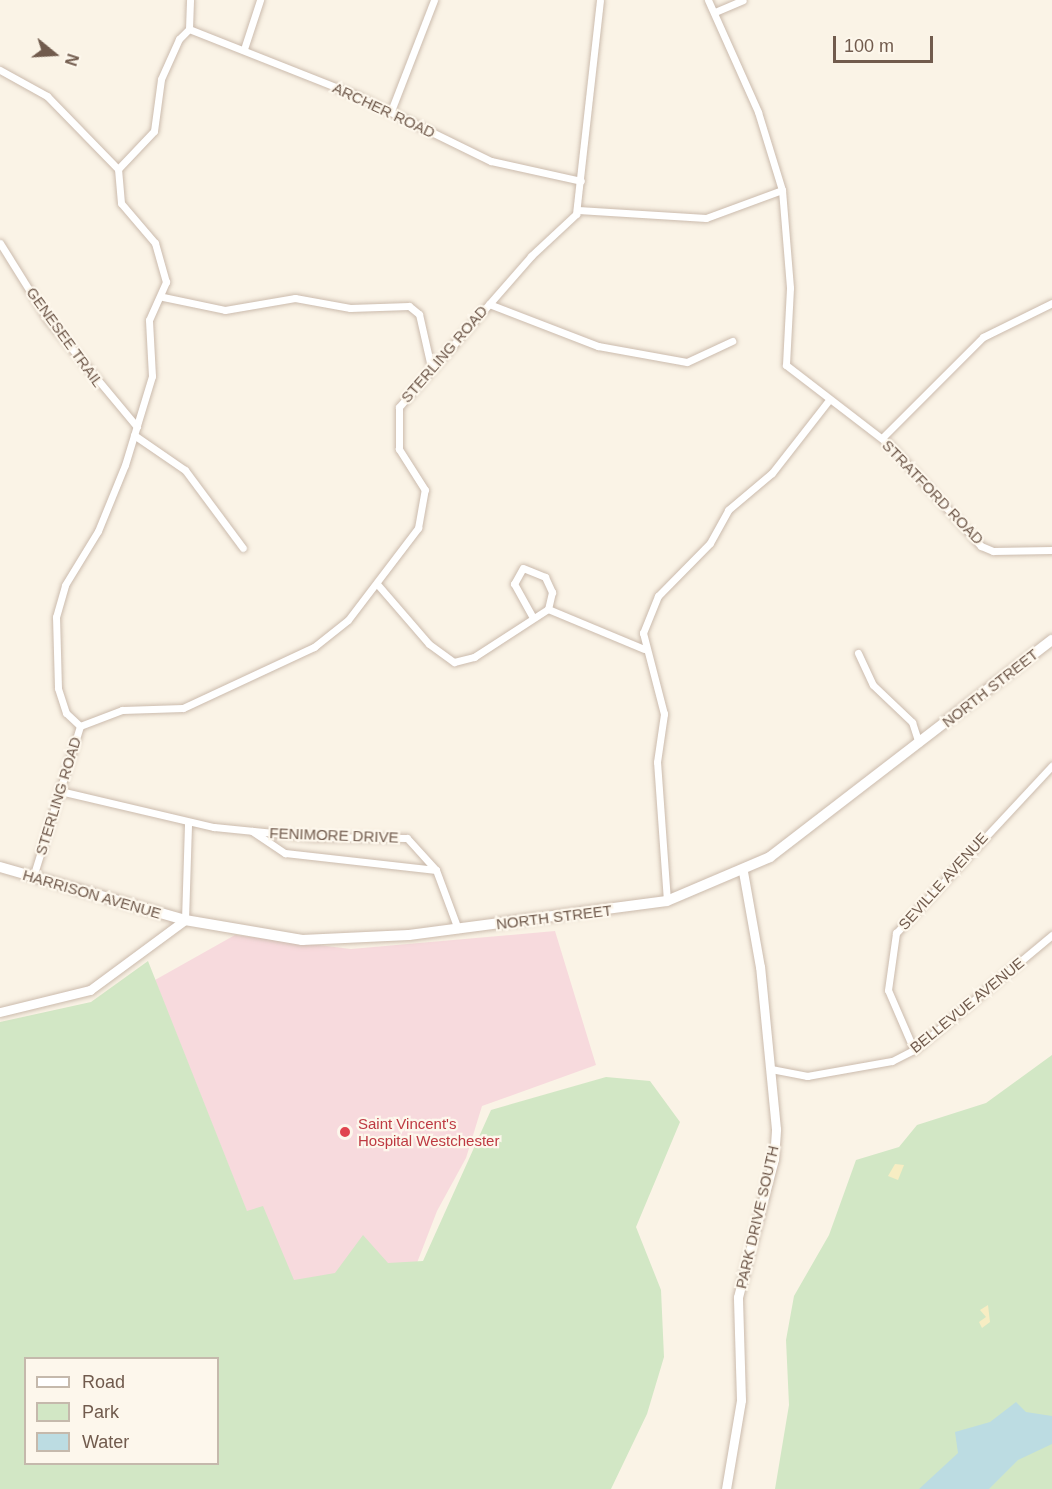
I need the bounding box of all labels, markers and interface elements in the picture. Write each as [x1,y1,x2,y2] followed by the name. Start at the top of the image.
[24,24,84,84] north arrow
[836,24,936,62] scale bar
[844,36,894,56] text: 100 m
[62,52,81,68] text: N
[330,78,438,142] street label: ARCHER ROAD
[23,283,107,391] street label: GENESEE TRAIL
[397,302,491,406] street label: STERLING ROAD
[879,436,987,548] street label: STRATFORD ROAD
[939,645,1041,731] street label: NORTH STREET
[31,735,85,857] street label: STERLING ROAD
[269,824,399,846] street label: FENIMORE DRIVE
[894,828,992,934] street label: SEVILLE AVENUE
[20,866,164,922] street label: HARRISON AVENUE
[495,901,613,933] street label: NORTH STREET
[906,953,1028,1057] street label: BELLEVUE AVENUE
[358,1114,499,1149] place label: Saint Vincent's Hospital Westchester
[336,1123,354,1141] marker: Saint Vincent's Hospital Westchester
[732,1144,782,1290] street label: PARK DRIVE SOUTH
[24,1357,219,1465] legend
[82,1372,125,1392] text: Road
[82,1402,119,1422] text: Park
[82,1432,129,1452] text: Water

